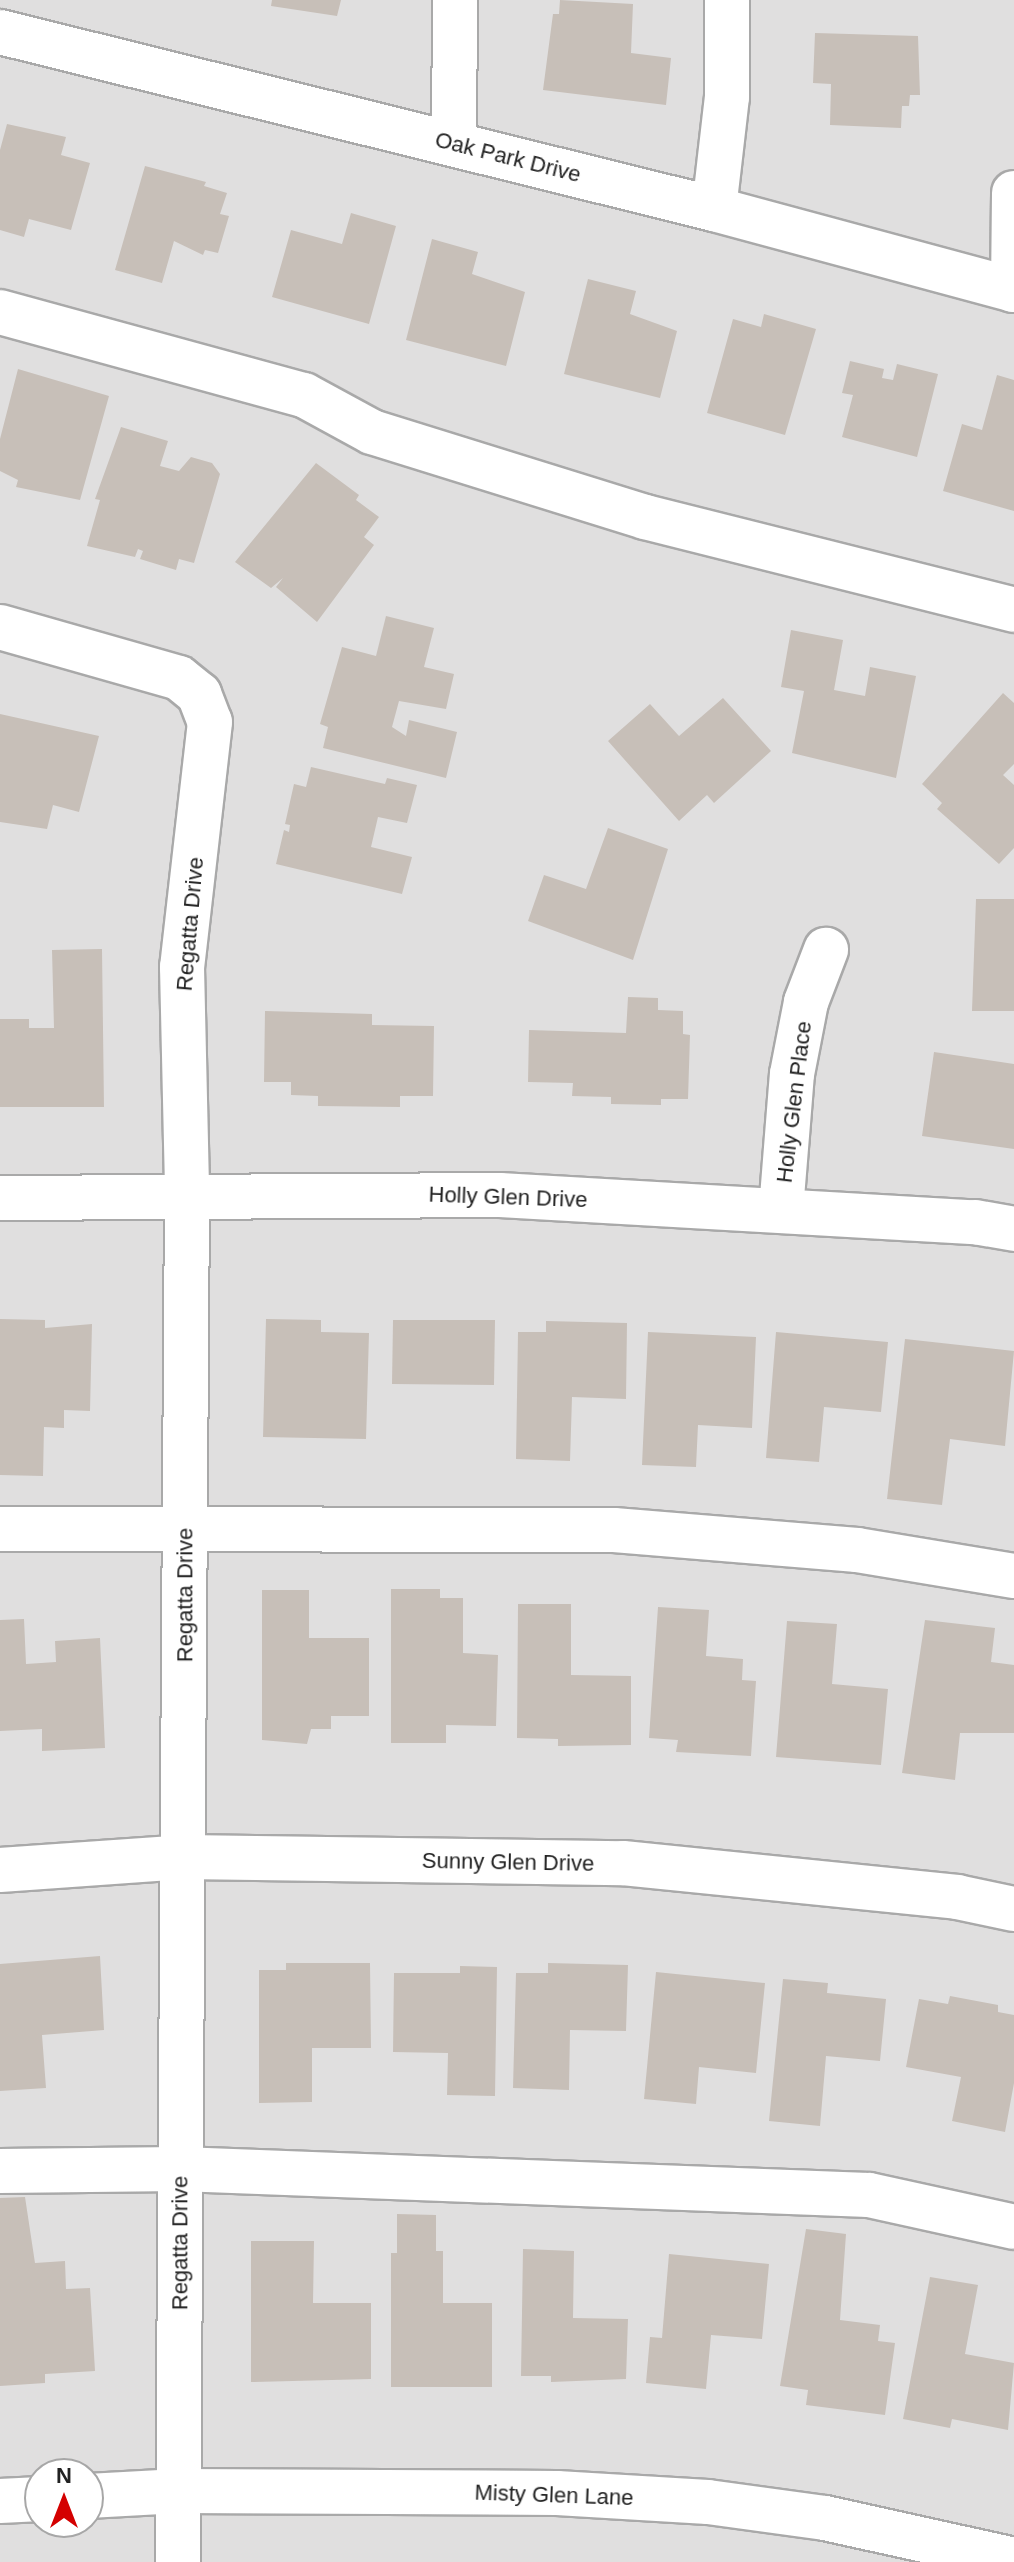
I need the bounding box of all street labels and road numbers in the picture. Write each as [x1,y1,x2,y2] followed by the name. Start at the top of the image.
[432,126,584,188] street label: Oak Park Drive
[171,856,209,992] street label: Regatta Drive
[771,1020,817,1184] street label: Holly Glen Place
[428,1181,588,1213] street label: Holly Glen Drive
[172,1528,198,1662] street label: Regatta Drive
[422,1847,594,1877] street label: Sunny Glen Drive
[167,2176,193,2310] street label: Regatta Drive
[474,2479,634,2511] street label: Misty Glen Lane

